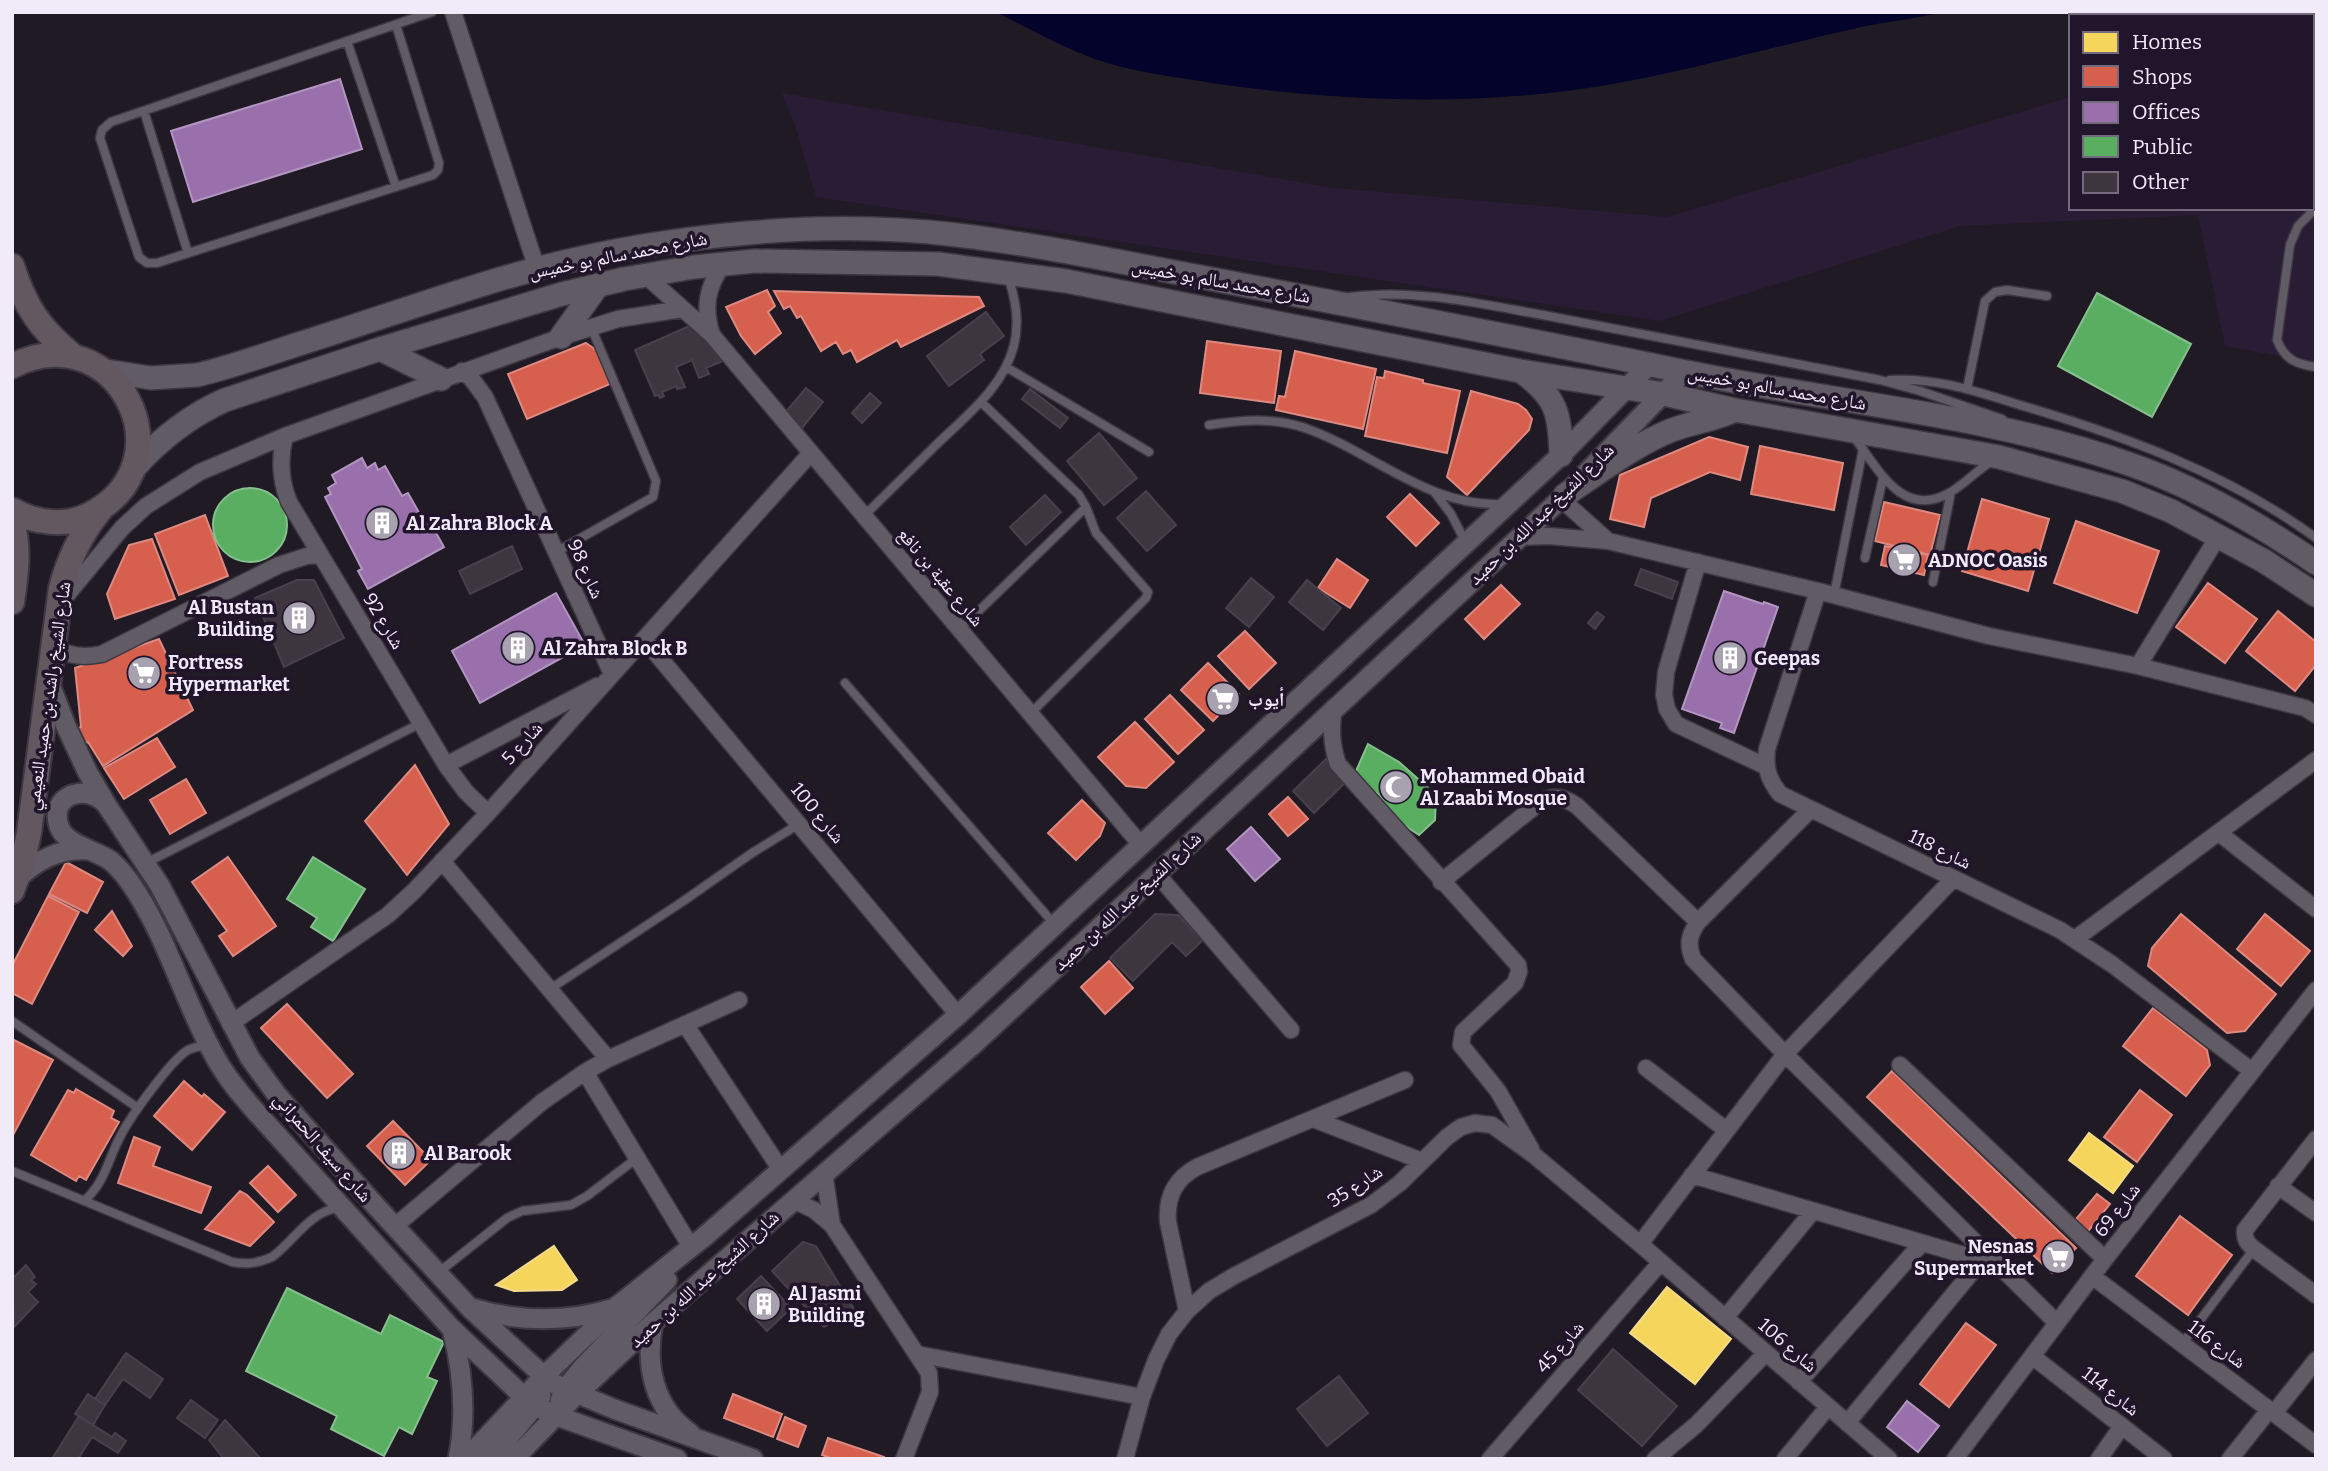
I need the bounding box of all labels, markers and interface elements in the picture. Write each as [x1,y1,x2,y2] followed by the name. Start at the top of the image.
[2069,14,2314,210] legend
[2132,29,2202,55] text: Homes
[2132,64,2192,90] text: Shops
[2132,99,2201,125] text: Offices
[2132,134,2193,160] text: Public
[2132,169,2189,195] text: Other
[527,226,709,285] street label: شارع محمد سالم بو خميس
[1130,254,1312,309] street label: شارع محمد سالم بو خميس
[1686,361,1868,416] street label: شارع محمد سالم بو خميس
[1463,438,1619,590] street label: شارع الشيخ عبد الله بن حميد
[363,504,401,542] building icon: Al Zahra Block A
[406,512,553,535] place label: Al Zahra Block A
[892,523,989,632] street label: شارع عقبة بن نافع
[563,536,609,602] street label: شارع 98
[1885,541,1923,579] supermarket icon: ADNOC Oasis
[1928,549,2048,572] place label: ADNOC Oasis
[21,580,79,812] street label: شارع الشيخ راشد بن حميد النعيمي
[358,589,410,653] street label: شارع 92
[187,596,275,641] place label: Al Bustan Building
[280,599,318,637] building icon: Al Bustan Building
[499,629,537,667] building icon: Al Zahra Block B
[542,637,688,660] place label: Al Zahra Block B
[1711,639,1749,677] building icon: Geepas
[1754,647,1820,670] place label: Geepas
[168,651,290,696] place label: Fortress Hypermarket
[125,654,163,692] supermarket icon: Fortress Hypermarket
[1204,680,1242,718] supermarket icon: أيوب
[1248,687,1285,711] place label: أيوب
[497,717,547,769] street label: شارع 5
[1420,765,1585,810] place label: Mohammed Obaid Al Zaabi Mosque
[1377,768,1415,806] mosque icon: Mohammed Obaid Al Zaabi Mosque
[786,778,850,848] street label: شارع 100
[1905,824,1975,874] street label: شارع 118
[1048,826,1206,976] street label: شارع الشيخ عبد الله بن حميد
[266,1087,377,1209] street label: شارع سيف الحمراني
[380,1134,418,1172] building icon: Al Barook
[424,1142,512,1165] place label: Al Barook
[1323,1160,1387,1212] street label: شارع 35
[2089,1178,2145,1242] street label: شارع 69
[624,1206,784,1353] street label: شارع الشيخ عبد الله بن حميد
[1914,1235,2034,1280] place label: Nesnas Supermarket
[2039,1238,2077,1276] supermarket icon: Nesnas Supermarket
[788,1282,865,1327] place label: Al Jasmi Building
[745,1285,783,1323] building icon: Al Jasmi Building
[1754,1313,1822,1377] street label: شارع 106
[2184,1315,2250,1373] street label: شارع 116
[1531,1316,1589,1378] street label: شارع 45
[2078,1361,2144,1421] street label: شارع 114

